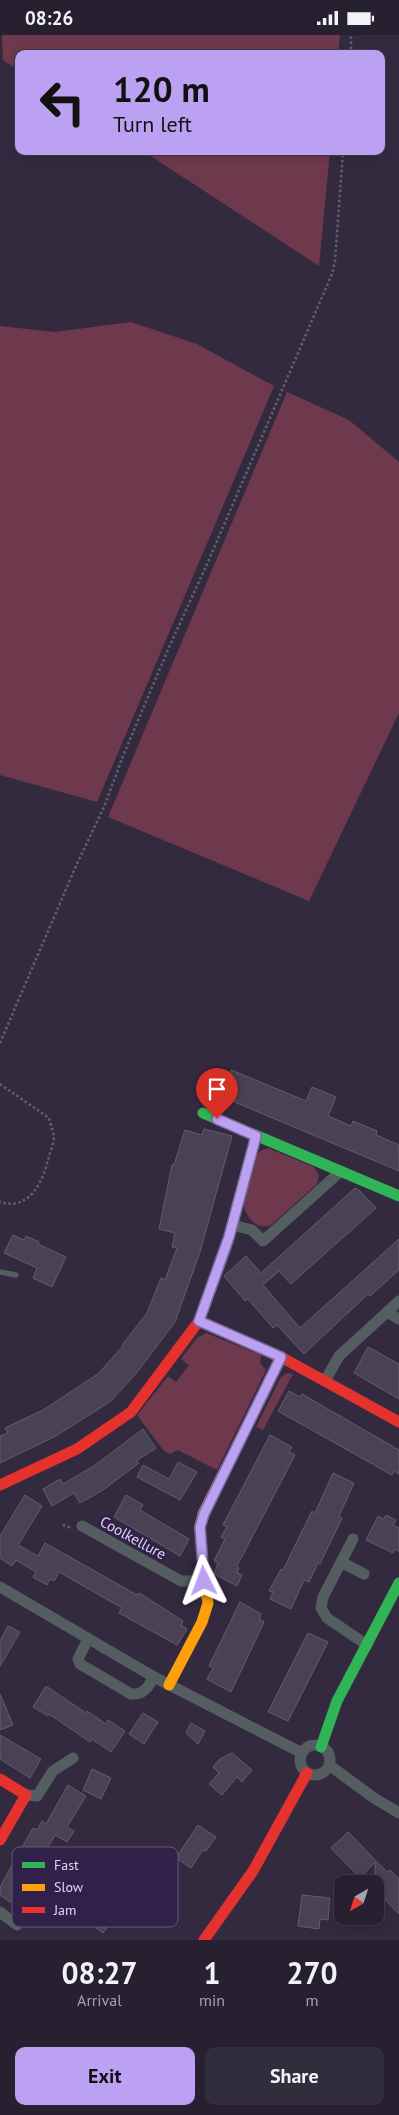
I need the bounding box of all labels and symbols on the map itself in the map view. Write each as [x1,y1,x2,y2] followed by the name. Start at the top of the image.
[196,1068,238,1119] pin
[97,1512,170,1563] street label: Coolkellure
[177,1554,229,1606] position arrow
[12,1847,178,1927] legend
[54,1856,79,1874] text: Fast
[334,1875,384,1925] north arrow
[54,1878,84,1896] text: Slow
[53,1901,76,1919] text: Jam

